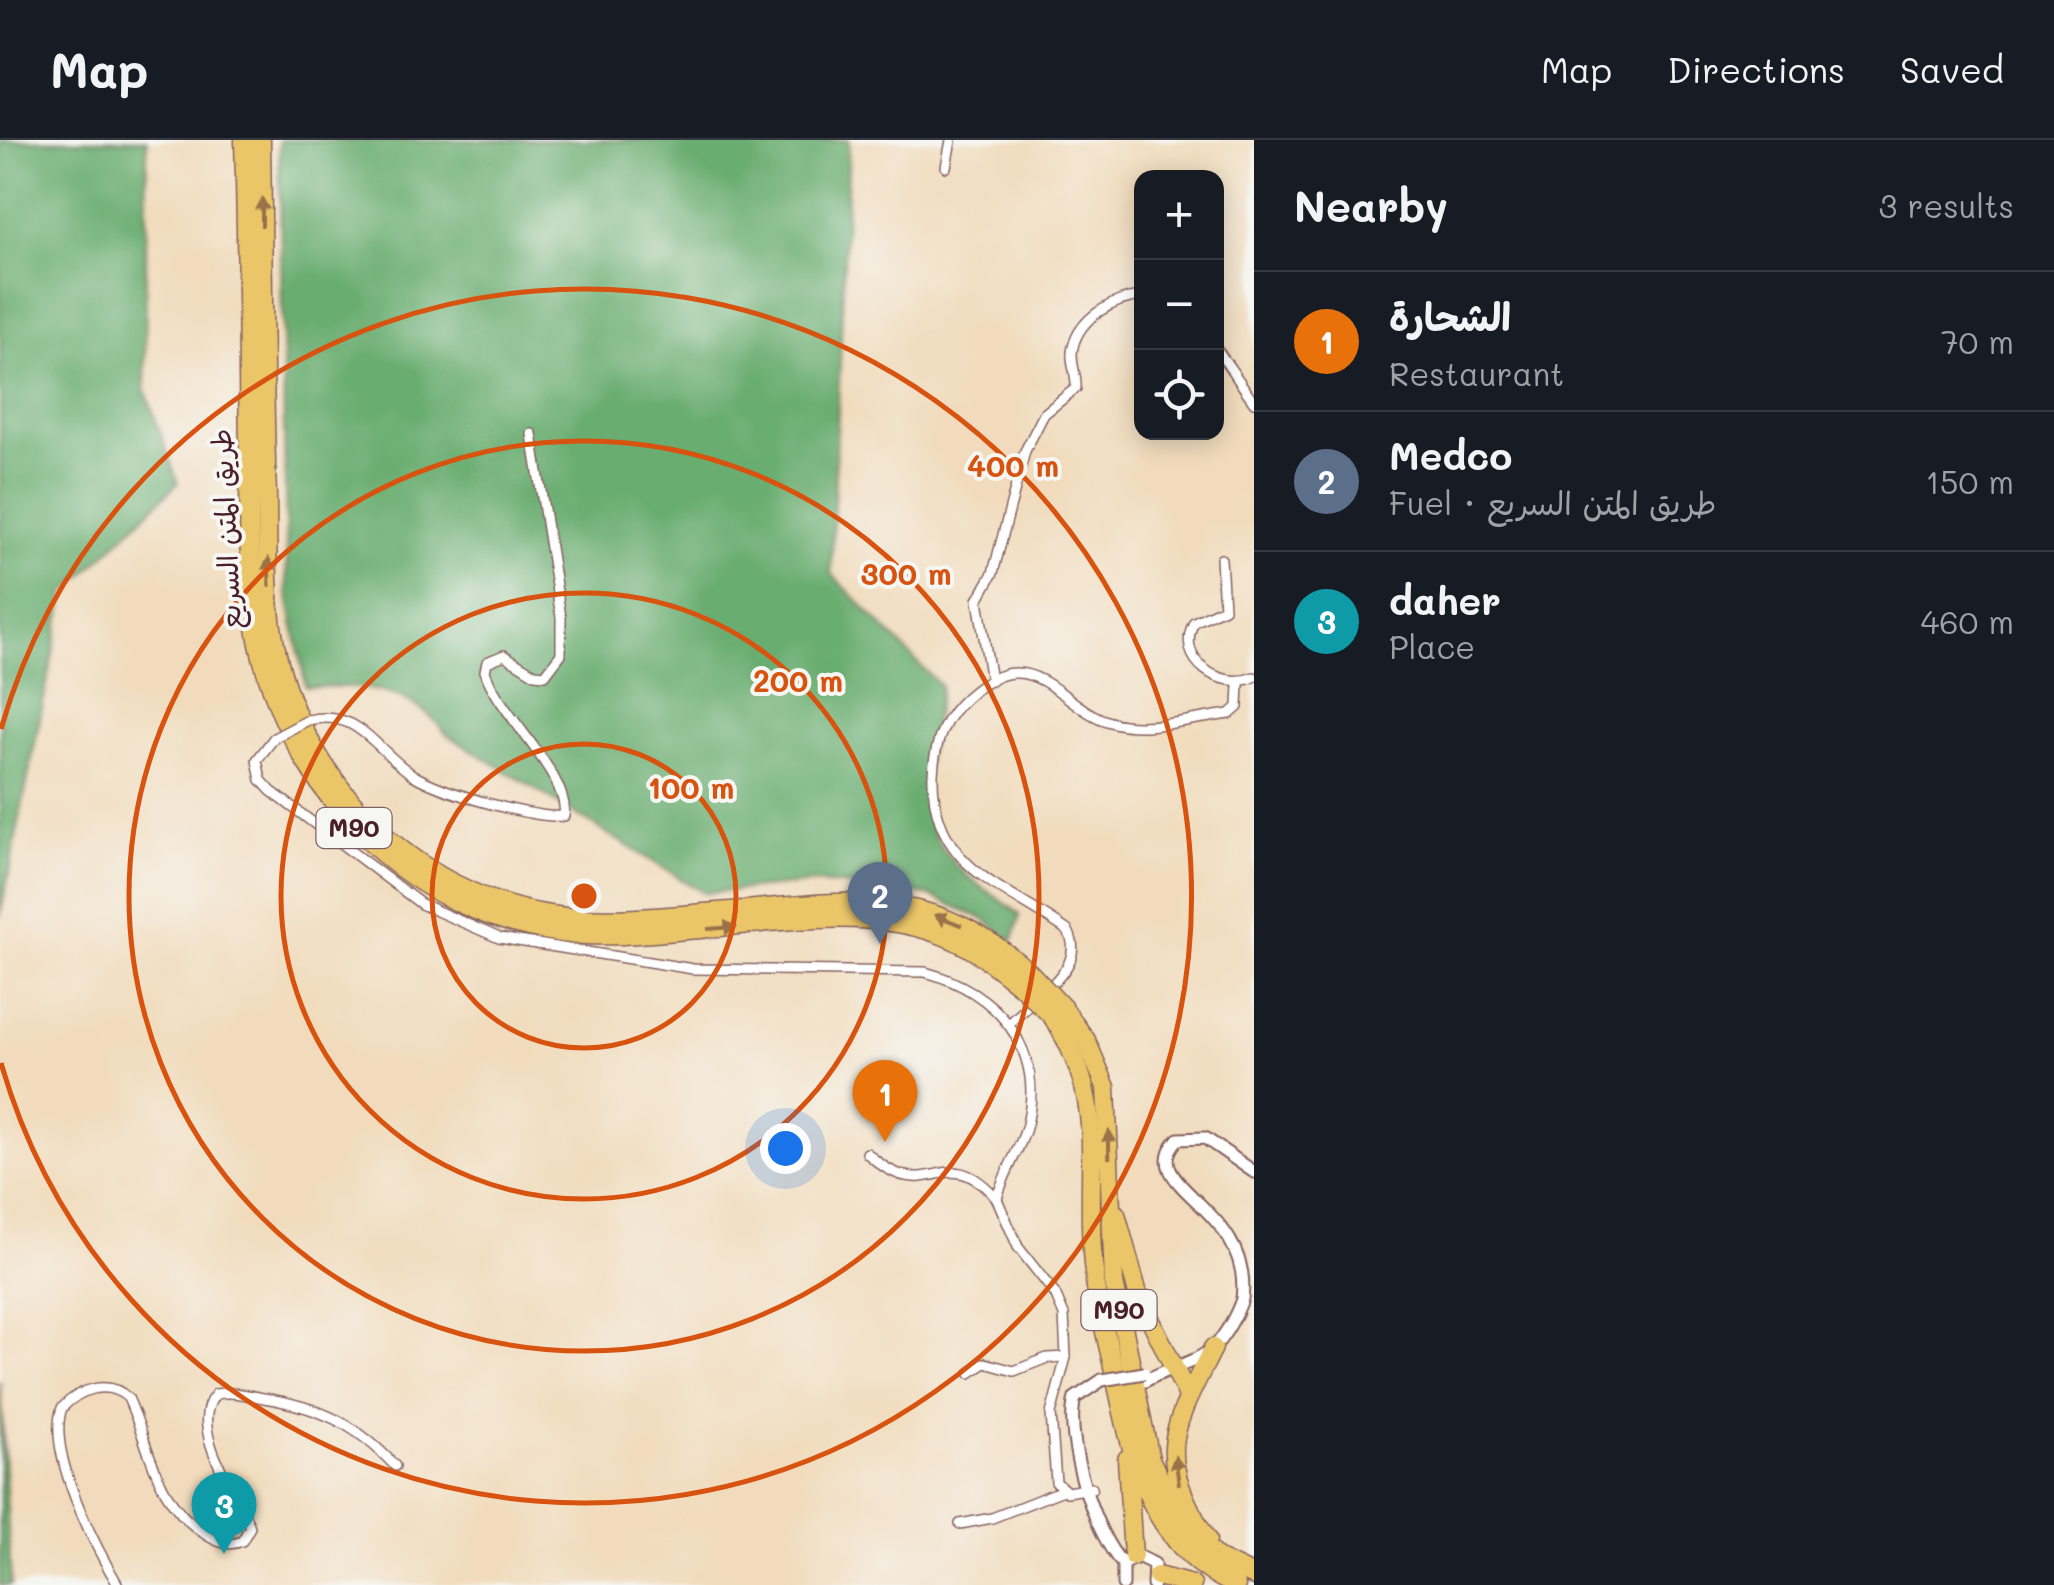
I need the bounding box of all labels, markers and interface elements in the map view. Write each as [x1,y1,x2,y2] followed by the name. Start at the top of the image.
[50,38,149,100] text: Map
[1541,46,1612,92] text: Map
[1667,46,1845,92] text: Directions
[1900,46,2004,92] text: Saved
[1134,170,1224,440] map controls
[1134,170,1224,260] button: +
[1294,178,1448,233] text: Nearby
[1878,184,2014,226] text: 3 results
[254,195,270,227] one-way arrow
[1134,260,1224,350] button: −
[1389,291,1511,341] text: الشحارة
[1319,320,1334,362] text: 1
[1941,320,2014,362] text: 70 m
[1134,350,1224,440] button: locate
[1389,352,1564,394] text: Restaurant
[202,428,251,630] street label: طريق المتن السريع
[1389,430,1512,480] text: Medco
[967,445,1059,485] text: 400 m
[1318,460,1335,502] text: 2
[1926,460,2014,502] text: 150 m
[1389,481,1716,523] text: Fuel · طريق المتن السريع
[860,553,952,593] text: 300 m
[261,555,277,587] one-way arrow
[1389,575,1501,625] text: daher
[1317,600,1336,642] text: 3
[1920,600,2014,642] text: 460 m
[1389,625,1475,667] text: Place
[753,660,843,700] text: 200 m
[648,767,734,807] text: 100 m
[316,808,392,848] road number: M90
[848,862,912,944] pin: 2
[566,878,602,914] centre of rings
[932,911,962,927] one-way arrow
[707,920,738,936] one-way arrow
[852,1060,918,1142] pin: 1
[760,1123,811,1174] your location
[1101,1127,1117,1159] one-way arrow
[1082,1290,1156,1330] road number: M90
[1169,1454,1185,1485] one-way arrow
[192,1472,256,1554] pin: 3

